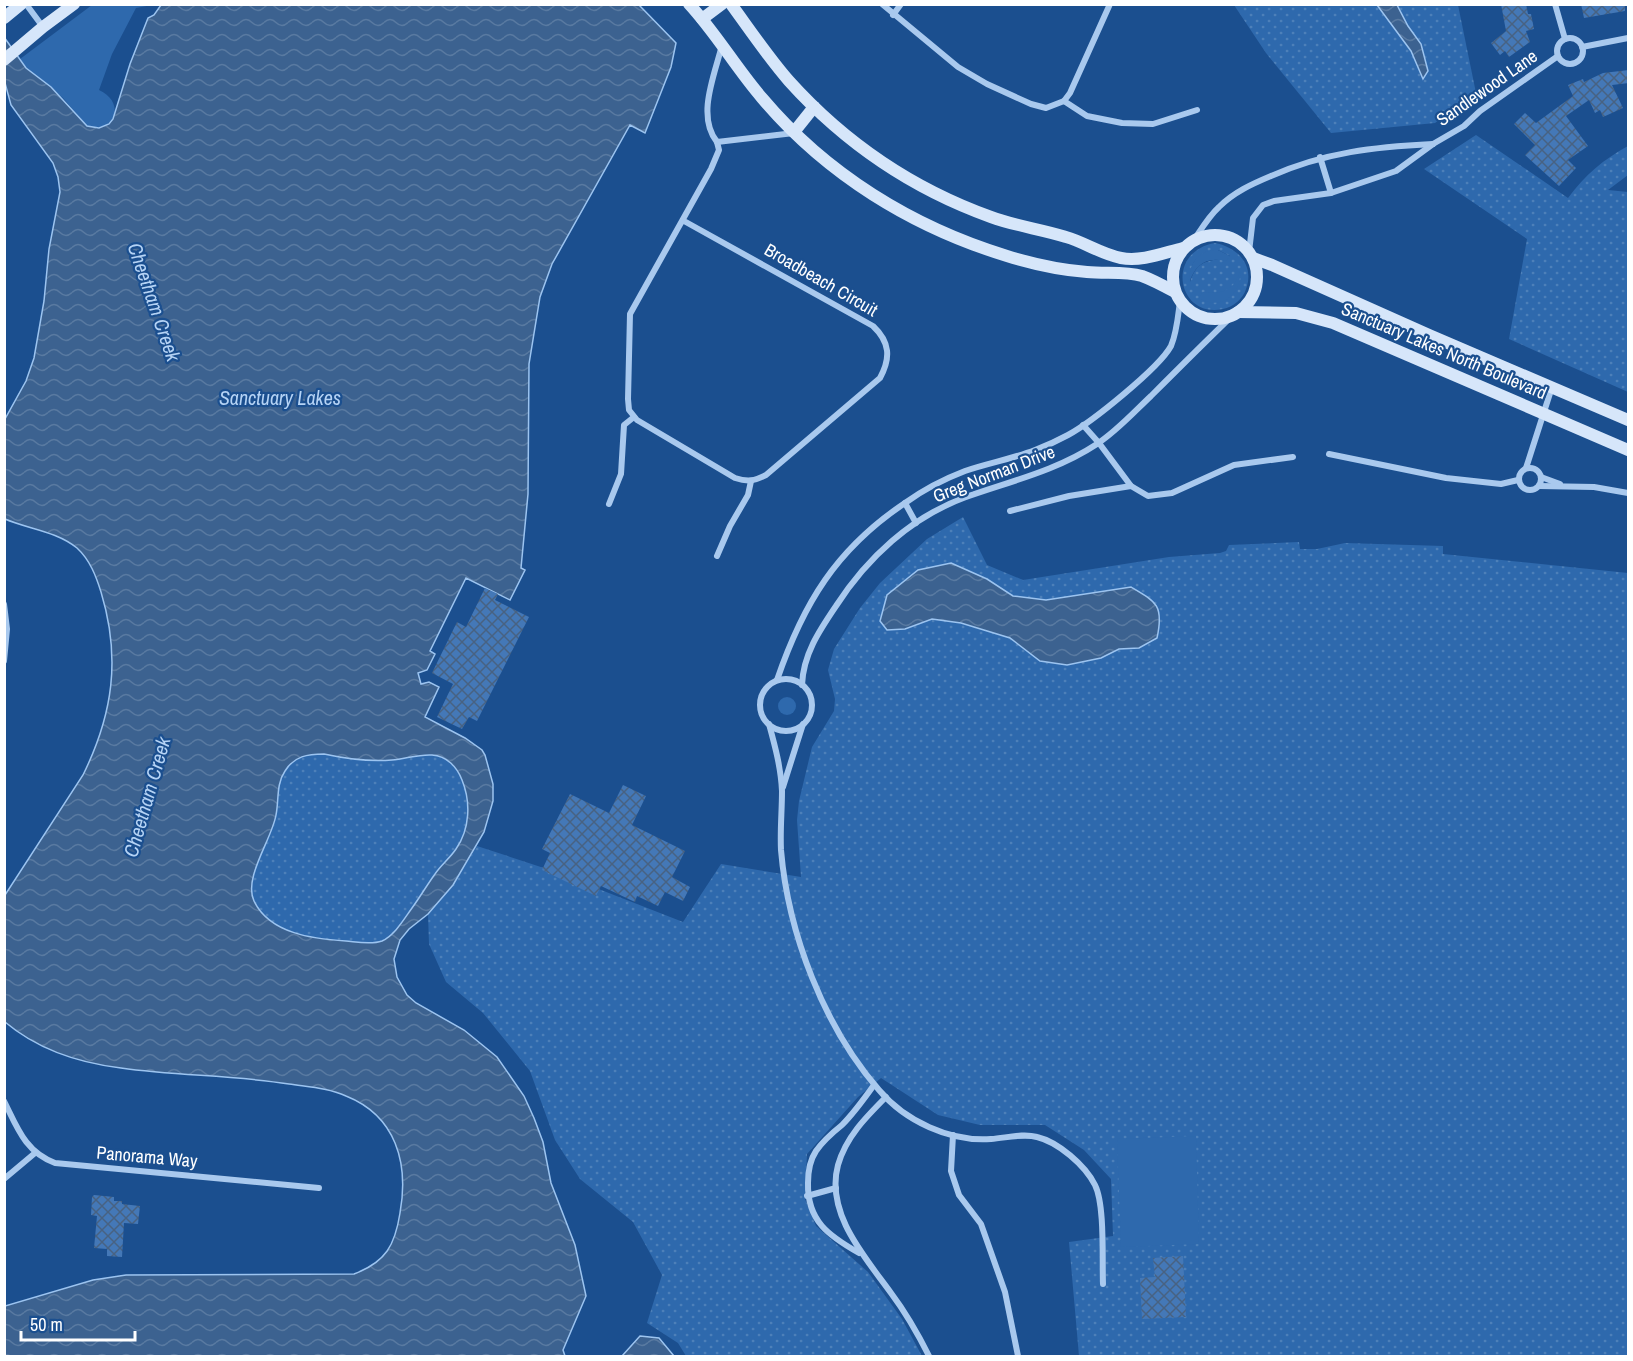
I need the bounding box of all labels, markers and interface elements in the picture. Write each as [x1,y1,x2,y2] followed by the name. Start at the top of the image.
[1431,43,1542,132] street label: Sandlewood Lane
[760,237,883,322] street label: Broadbeach Circuit
[122,239,188,366] water label: Cheetham Creek
[1338,296,1551,405] street label: Sanctuary Lakes North Boulevard
[219,384,341,411] water label: Sanctuary Lakes
[929,439,1058,508] street label: Greg Norman Drive
[116,733,177,860] water label: Cheetham Creek
[96,1140,199,1173] street label: Panorama Way
[21,1304,135,1342] scale bar
[30,1312,63,1337] text: 50 m

